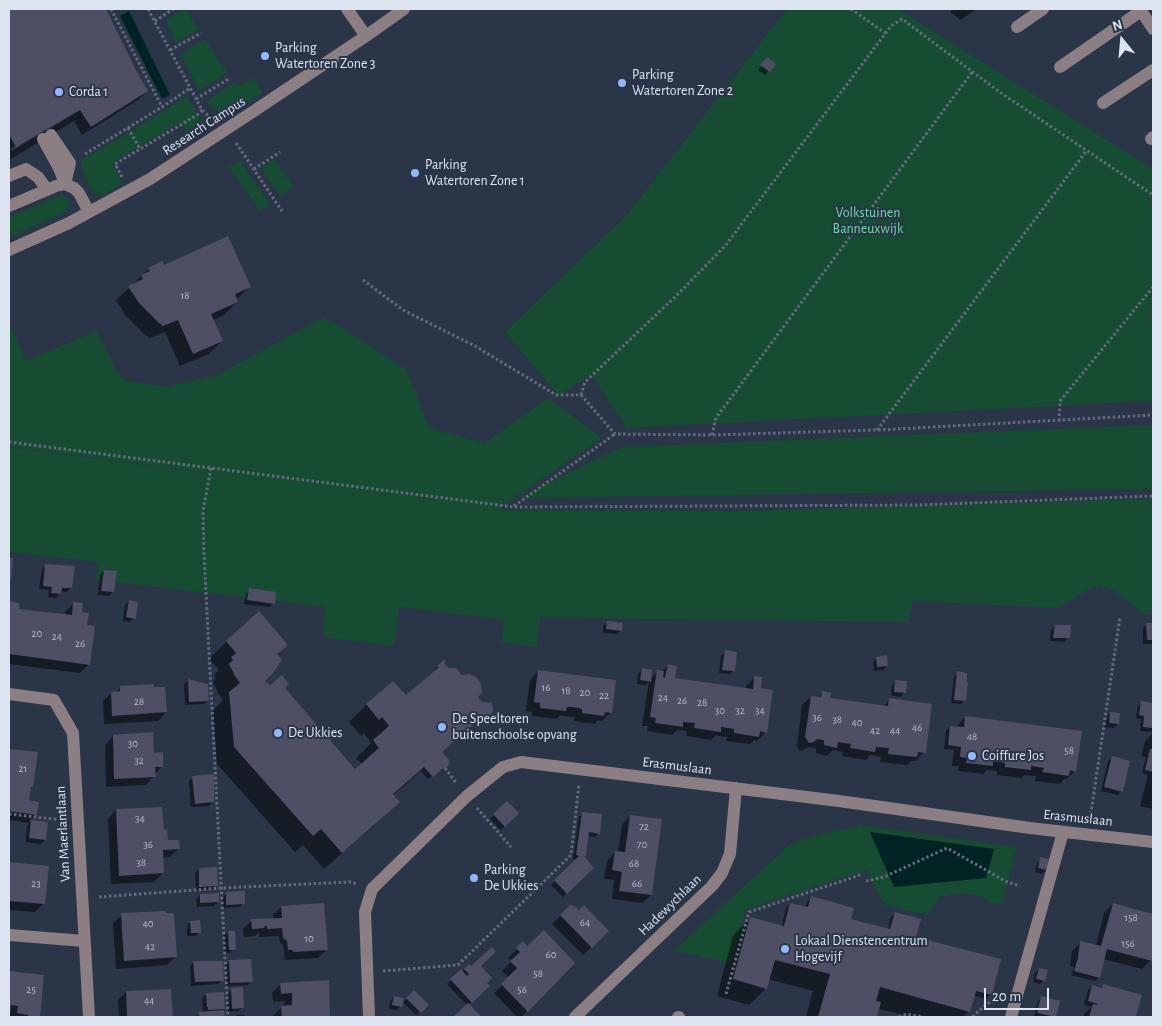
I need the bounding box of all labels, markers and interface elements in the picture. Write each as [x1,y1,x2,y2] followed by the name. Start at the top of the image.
[1097,15,1147,65] north arrow
[1111,18,1124,34] text: N
[275,40,375,72] place label: Parking Watertoren Zone 3
[259,50,271,62] marker: Parking Watertoren Zone 3
[632,67,733,100] place label: Parking Watertoren Zone 2
[616,77,628,89] marker: Parking Watertoren Zone 2
[69,84,108,100] place label: Corda 1
[53,86,65,98] marker: Corda 1
[159,93,249,159] street label: Research Campus
[425,157,525,190] place label: Parking Watertoren Zone 1
[409,167,421,179] marker: Parking Watertoren Zone 1
[833,205,903,238] park label: Volkstuinen Banneuxwijk
[181,289,189,303] house number: 18
[32,627,42,641] house number: 20
[52,630,62,644] house number: 24
[75,637,85,651] house number: 26
[542,681,550,695] house number: 16
[562,684,570,698] house number: 18
[580,686,590,700] house number: 20
[599,689,609,703] house number: 22
[658,691,668,705] house number: 24
[677,694,687,708] house number: 26
[134,695,144,709] house number: 28
[697,696,707,710] house number: 28
[715,704,725,718] house number: 30
[735,704,745,718] house number: 32
[755,704,765,718] house number: 34
[452,711,577,744] place label: De Speeltoren buitenschoolse opvang
[812,711,822,725] house number: 36
[832,713,842,727] house number: 38
[851,716,863,730] house number: 40
[436,721,448,733] marker: De Speeltoren buitenschoolse opvang
[912,721,922,735] house number: 46
[870,724,880,738] house number: 42
[890,724,900,738] house number: 44
[288,725,342,741] place label: De Ukkies
[272,727,284,739] marker: De Ukkies
[967,730,977,744] house number: 48
[128,737,138,751] house number: 30
[1064,744,1074,758] house number: 58
[982,748,1044,764] place label: Coiffure Jos
[966,750,978,762] marker: Coiffure Jos
[641,753,713,779] street label: Erasmuslaan
[134,754,144,768] house number: 32
[19,762,27,776] house number: 21
[52,785,74,883] street label: Van Maerlantlaan
[1042,806,1114,830] street label: Erasmuslaan
[135,812,145,826] house number: 34
[639,820,649,834] house number: 72
[143,838,153,852] house number: 36
[637,838,647,852] house number: 70
[136,856,146,870] house number: 38
[629,857,639,871] house number: 68
[484,862,538,894] place label: Parking De Ukkies
[635,871,705,939] street label: Hadewychlaan
[468,872,480,884] marker: Parking De Ukkies
[31,877,41,891] house number: 23
[632,877,642,891] house number: 66
[1124,911,1138,925] house number: 158
[580,916,590,930] house number: 64
[142,917,154,931] house number: 40
[304,932,314,946] house number: 10
[795,933,928,966] place label: Lokaal Dienstencentrum Hogevijf
[1121,937,1135,951] house number: 156
[145,940,155,954] house number: 42
[779,943,791,955] marker: Lokaal Dienstencentrum Hogevijf
[546,948,556,962] house number: 60
[533,967,543,981] house number: 58
[987,978,1052,1010] scale bar
[26,983,36,997] house number: 25
[517,983,527,997] house number: 56
[992,989,1021,1004] text: 20 m
[144,994,154,1008] house number: 44

